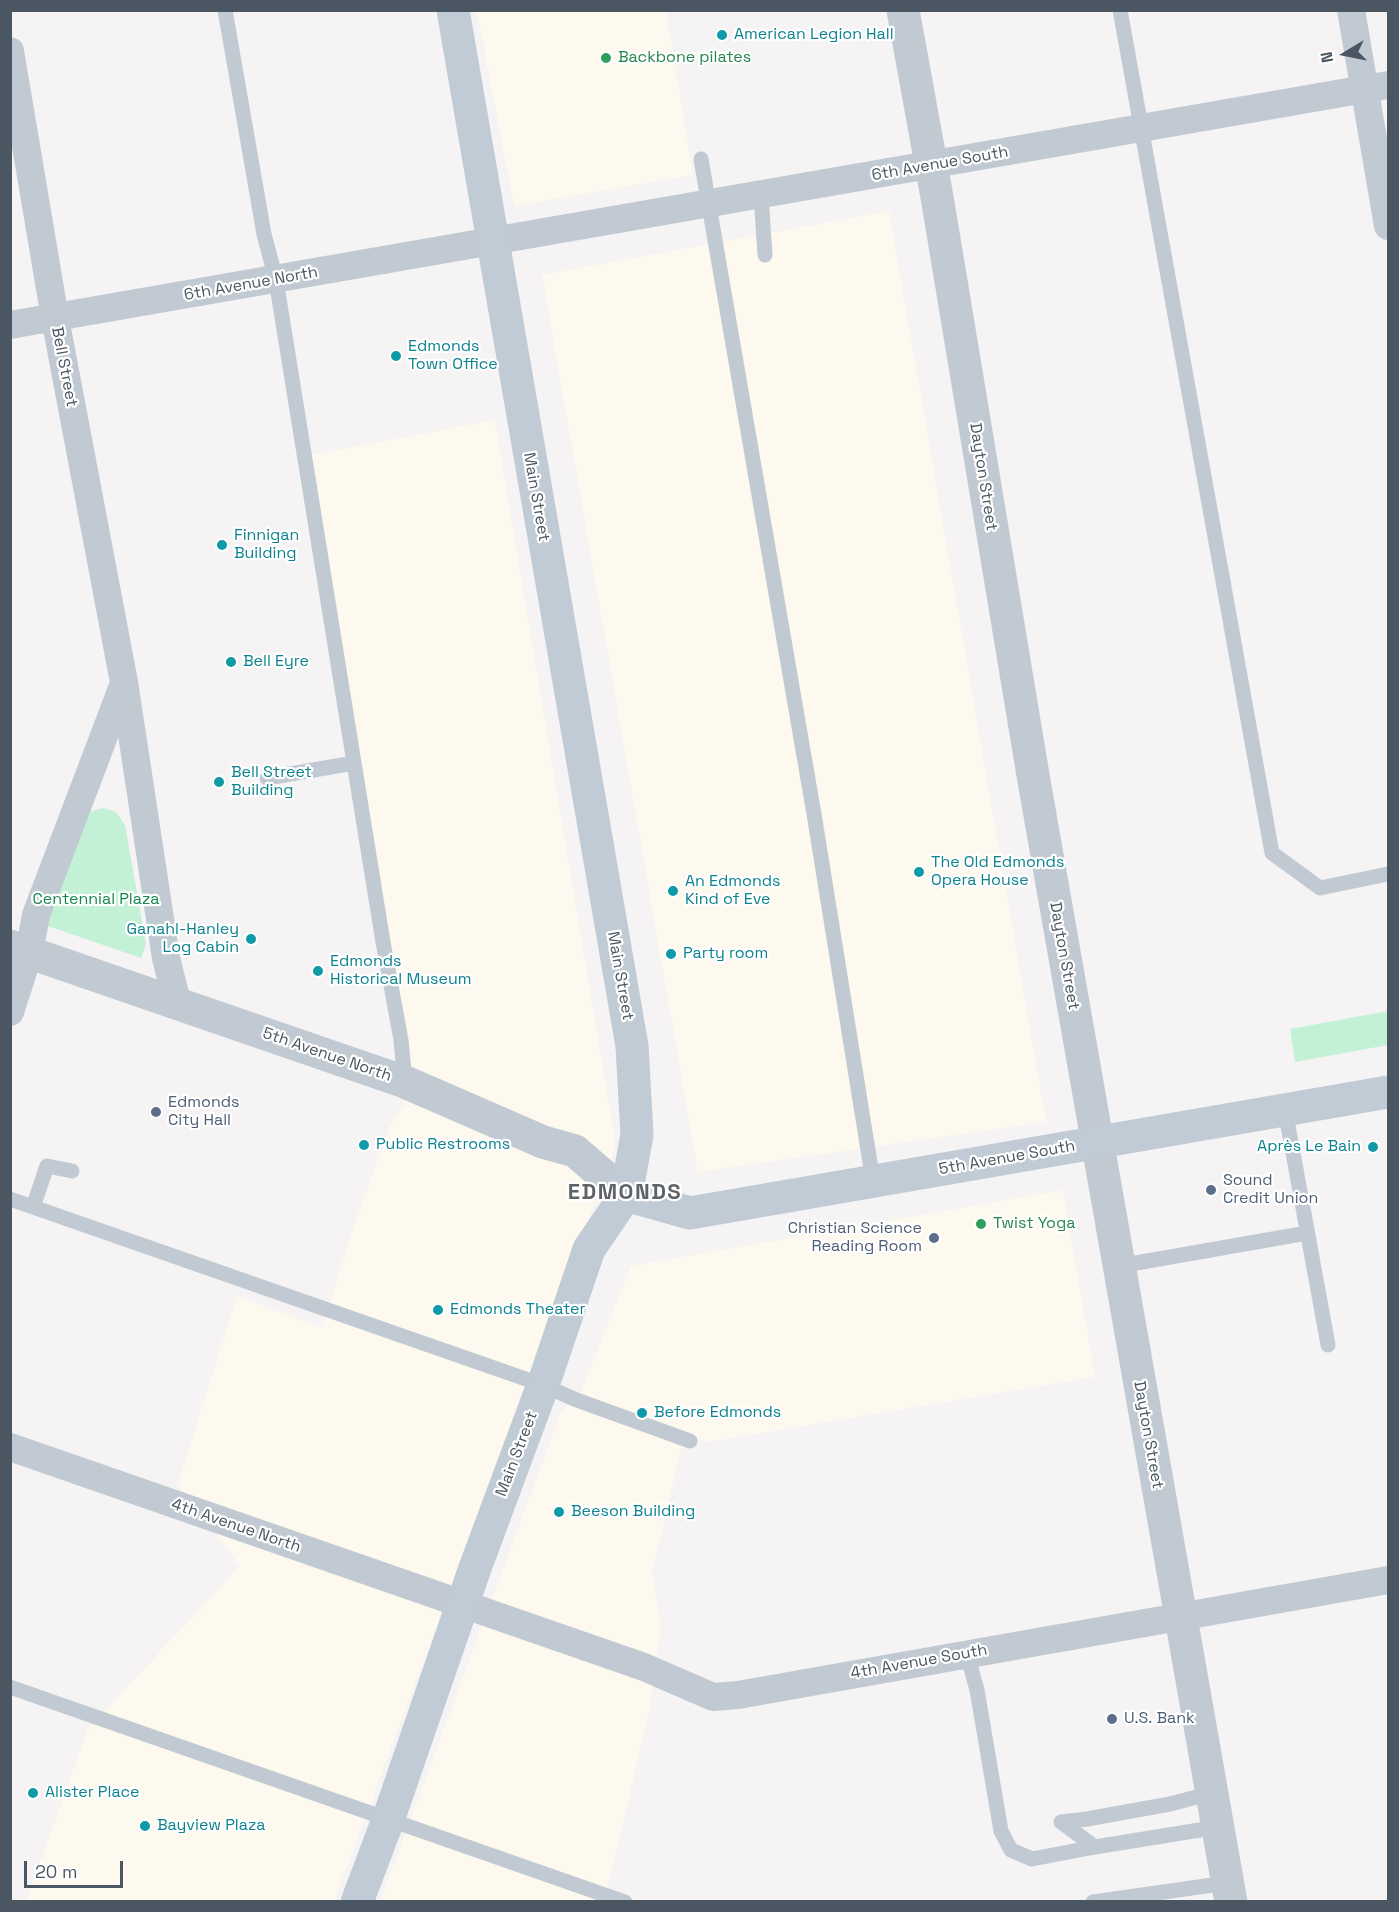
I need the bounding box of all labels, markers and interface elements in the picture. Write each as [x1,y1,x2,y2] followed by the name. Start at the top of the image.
[1315,24,1375,84] north arrow
[734,25,894,45] place label: American Legion Hall
[715,28,729,42] marker: American Legion Hall
[618,48,751,68] place label: Backbone pilates
[1316,50,1338,64] text: N
[599,51,613,65] marker: Backbone pilates
[870,143,1010,185] street label: 6th Avenue South
[183,263,319,305] street label: 6th Avenue North
[47,325,81,409] street label: Bell Street
[408,337,498,375] place label: Edmonds Town Office
[389,349,403,363] marker: Edmonds Town Office
[965,422,1001,532] street label: Dayton Street
[519,451,553,543] street label: Main Street
[234,526,299,564] place label: Finnigan Building
[215,538,229,552] marker: Finnigan Building
[243,652,309,672] place label: Bell Eyre
[224,655,238,669] marker: Bell Eyre
[231,763,312,801] place label: Bell Street Building
[212,775,226,789] marker: Bell Street Building
[931,853,1064,891] place label: The Old Edmonds Opera House
[912,865,926,879] marker: The Old Edmonds Opera House
[685,872,781,910] place label: An Edmonds Kind of Eve
[666,884,680,898] marker: An Edmonds Kind of Eve
[33,890,159,910] park label: Centennial Plaza
[1045,901,1083,1011] street label: Dayton Street
[127,920,239,958] place label: Ganahl-Hanley Log Cabin
[603,930,637,1022] street label: Main Street
[244,932,258,946] marker: Ganahl-Hanley Log Cabin
[683,944,768,964] place label: Party room
[664,947,678,961] marker: Party room
[330,952,471,990] place label: Edmonds Historical Museum
[311,964,325,978] marker: Edmonds Historical Museum
[260,1024,394,1086] street label: 5th Avenue North
[168,1093,240,1131] place label: Edmonds City Hall
[149,1105,163,1119] marker: Edmonds City Hall
[376,1135,510,1155] place label: Public Restrooms
[937,1137,1077,1179] street label: 5th Avenue South
[1257,1137,1361,1157] place label: Après Le Bain
[357,1138,371,1152] marker: Public Restrooms
[1366,1140,1380,1154] marker: Après Le Bain
[1223,1171,1318,1209] place label: Sound Credit Union
[568,1180,682,1206] district label: EDMONDS
[1204,1183,1218,1197] marker: Sound Credit Union
[993,1214,1075,1234] place label: Twist Yoga
[974,1217,988,1231] marker: Twist Yoga
[788,1219,922,1257] place label: Christian Science Reading Room
[927,1231,941,1245] marker: Christian Science Reading Room
[450,1300,586,1320] place label: Edmonds Theater
[431,1303,445,1317] marker: Edmonds Theater
[1129,1380,1167,1490] street label: Dayton Street
[654,1403,781,1423] place label: Before Edmonds
[635,1406,649,1420] marker: Before Edmonds
[492,1409,542,1499] street label: Main Street
[169,1495,303,1557] street label: 4th Avenue North
[571,1502,695,1522] place label: Beeson Building
[552,1505,566,1519] marker: Beeson Building
[849,1641,989,1683] street label: 4th Avenue South
[1124,1709,1195,1729] place label: U.S. Bank
[1105,1712,1119,1726] marker: U.S. Bank
[45,1783,139,1803] place label: Alister Place
[26,1786,40,1800] marker: Alister Place
[157,1816,265,1836] place label: Bayview Plaza
[138,1819,152,1833] marker: Bayview Plaza
[27,1849,126,1887] scale bar
[35,1860,78,1883] text: 20 m

